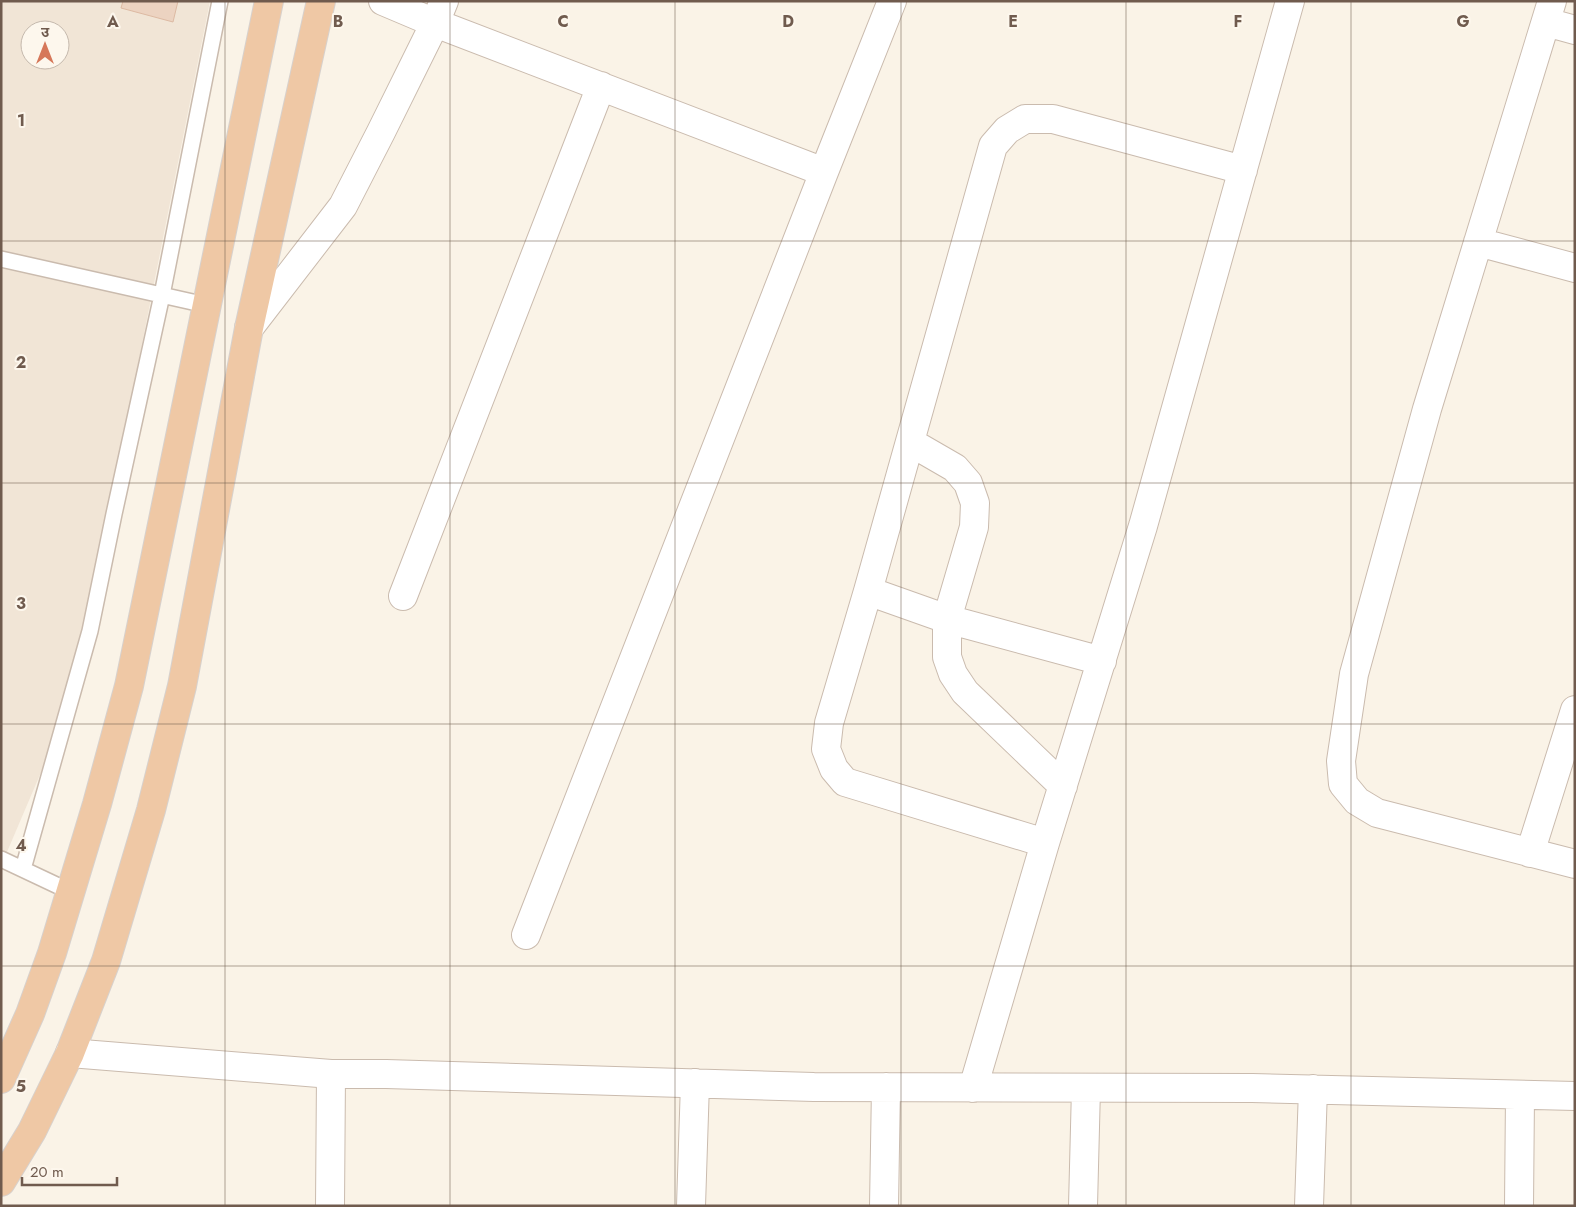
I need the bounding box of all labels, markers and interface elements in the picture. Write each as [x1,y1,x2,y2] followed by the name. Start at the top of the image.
[106,10,119,33] text: A
[333,10,343,33] text: B
[557,10,569,33] text: C
[782,10,794,33] text: D
[1008,10,1018,33] text: E
[1234,10,1242,33] text: F
[1456,10,1470,33] text: G
[20,20,70,70] north arrow
[41,22,50,42] text: उ
[17,109,25,132] text: 1
[16,351,26,374] text: 2
[16,592,26,615] text: 3
[15,834,27,857] text: 4
[16,1075,26,1098] text: 5
[22,1154,118,1186] scale bar
[30,1161,64,1183] text: 20 m

